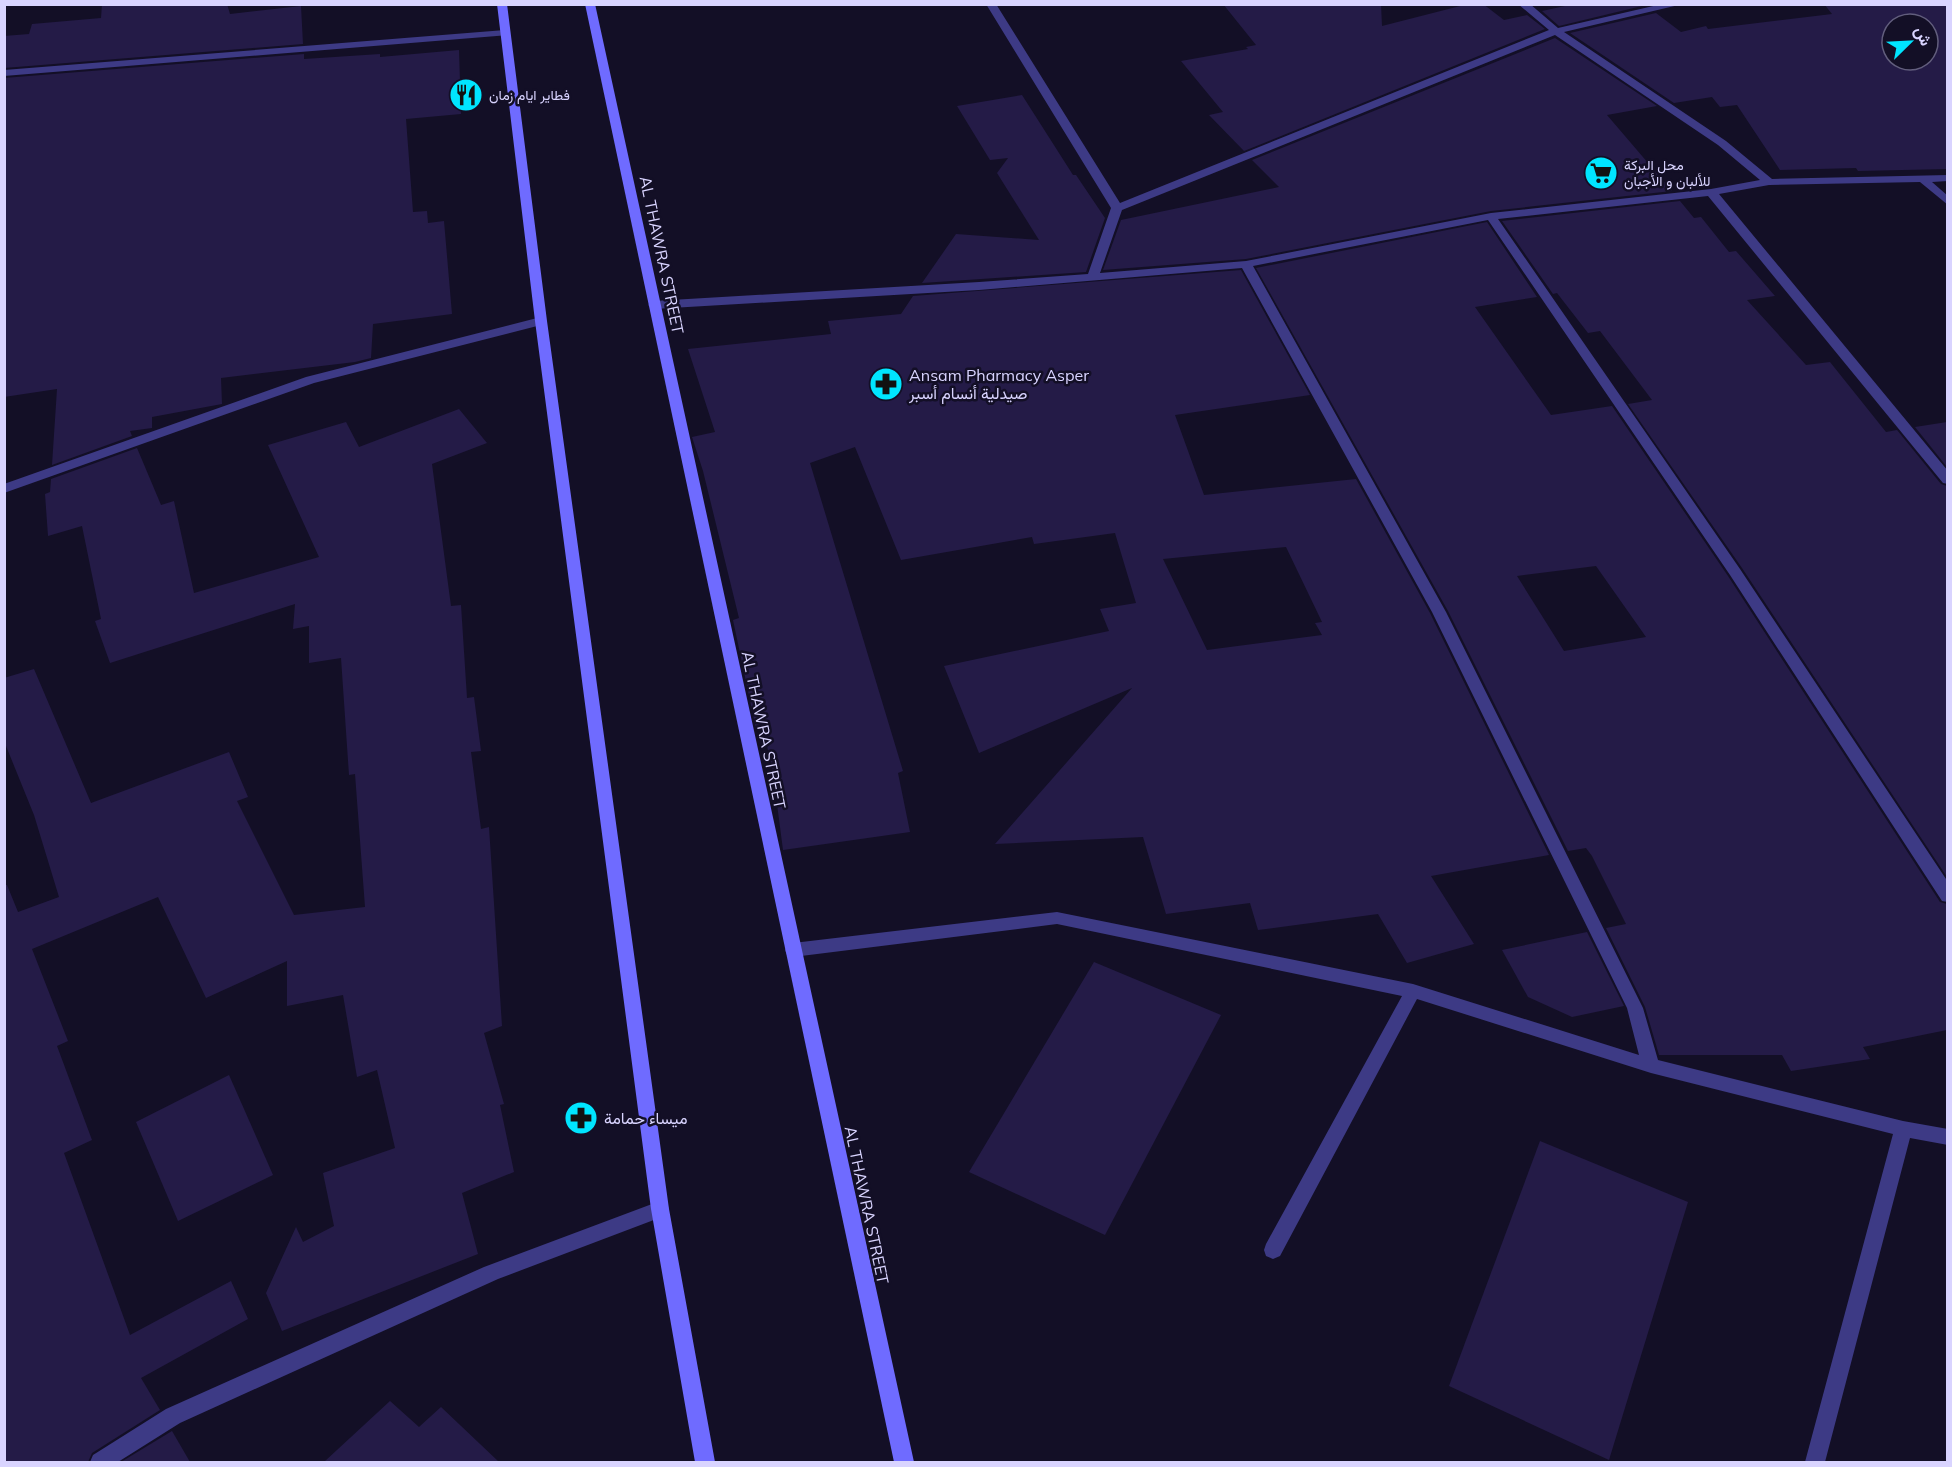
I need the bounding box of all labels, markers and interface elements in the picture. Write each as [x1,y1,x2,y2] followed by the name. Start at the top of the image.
[1880,12,1940,72] north arrow
[1911,23,1937,49] text: ش
[448,77,484,113] restaurant icon: فطاير ايام زمان
[489,86,570,104] place label: فطاير ايام زمان
[1583,155,1619,191] supermarket icon: محل البركة للألبان و الأجبان
[1624,156,1711,190] place label: محل البركة للألبان و الأجبان
[635,174,689,336] street label: AL THAWRA STREET
[908,365,1089,404] place label: Ansam Pharmacy Asper صيدلية أنسام أسبر
[868,366,904,402] pharmacy icon: Ansam Pharmacy Asper صيدلية أنسام أسبر
[737,649,791,811] street label: AL THAWRA STREET
[563,1100,599,1136] pharmacy icon: ميساء حمامة
[604,1108,688,1128] place label: ميساء حمامة
[840,1124,894,1286] street label: AL THAWRA STREET

